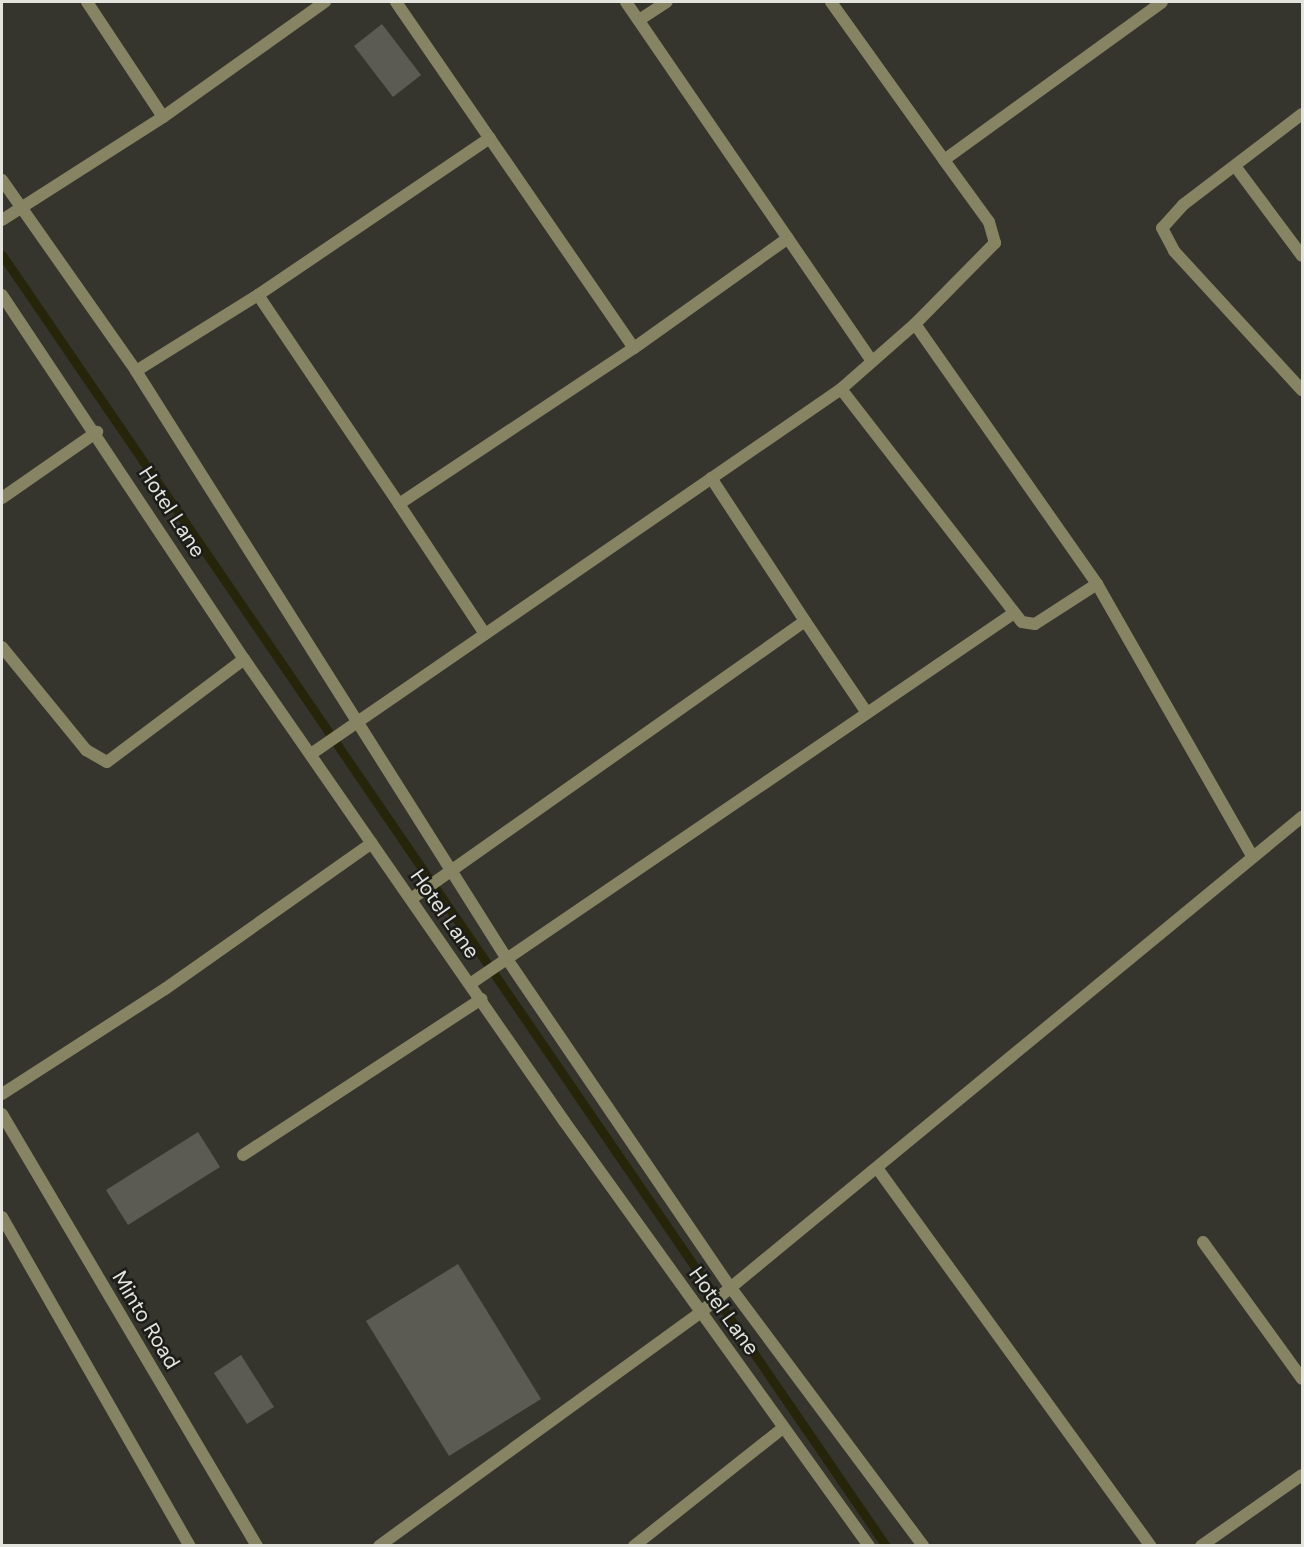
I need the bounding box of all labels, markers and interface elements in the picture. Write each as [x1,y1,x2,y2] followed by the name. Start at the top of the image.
[133,462,211,562] street label: Hotel Lane
[405,865,485,963] street label: Hotel Lane
[684,1262,764,1360] street label: Hotel Lane
[107,1267,185,1373] street label: Minto Road

